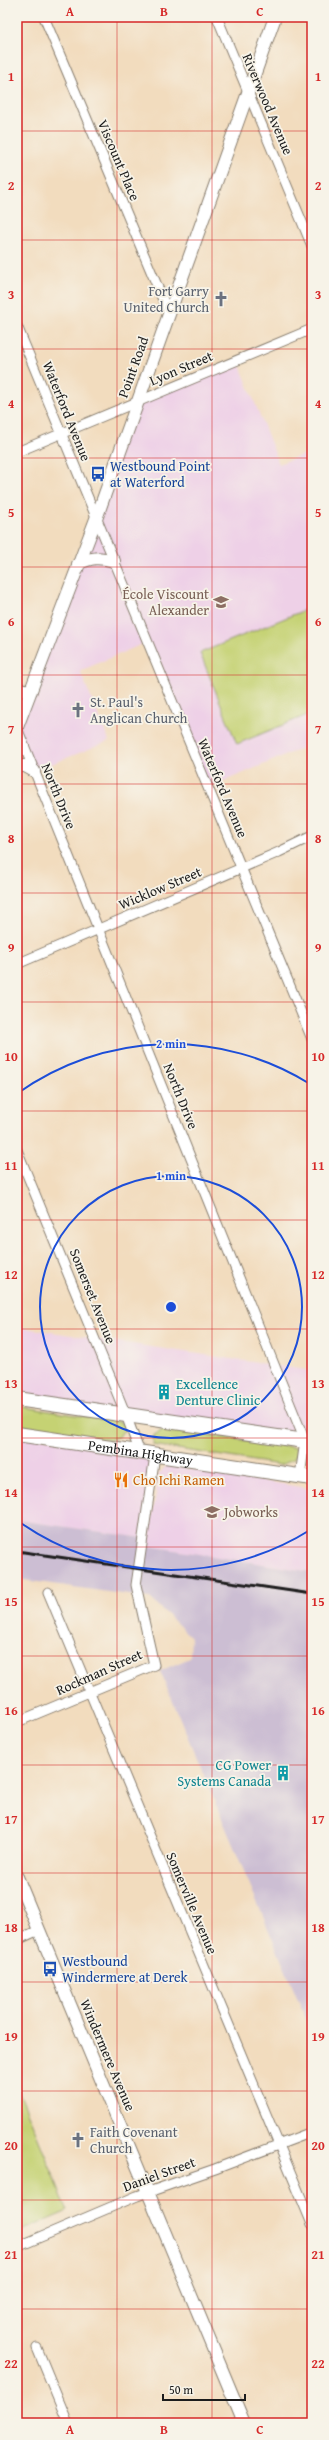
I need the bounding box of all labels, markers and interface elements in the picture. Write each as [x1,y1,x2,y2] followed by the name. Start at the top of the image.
[66,2,75,21] text: A
[160,2,168,21] text: B
[256,2,264,21] text: C
[238,50,299,158] street label: Riverwood Avenue
[8,67,14,86] text: 1
[315,67,321,86] text: 1
[93,116,145,204] street label: Viscount Place
[8,176,15,195] text: 2
[315,176,322,195] text: 2
[123,281,209,317] place label: Fort Garry United Church
[8,285,14,304] text: 3
[315,285,321,304] text: 3
[212,290,230,308] church icon: Fort Garry United Church
[113,333,153,400] street label: Point Road
[146,346,216,390] street label: Lyon Street
[38,358,96,464] street label: Waterford Avenue
[8,394,15,413] text: 4
[315,394,322,413] text: 4
[110,456,210,492] place label: Westbound Point at Waterford
[89,465,107,483] bus stop icon: Westbound Point at Waterford
[8,503,15,522] text: 5
[315,503,322,522] text: 5
[123,584,209,620] place label: École Viscount Alexander
[212,593,230,611] school or university icon: École Viscount Alexander
[8,612,15,631] text: 6
[315,612,322,631] text: 6
[90,692,188,728] place label: St. Paul's Anglican Church
[69,701,87,719] church icon: St. Paul's Anglican Church
[8,720,15,739] text: 7
[315,720,322,739] text: 7
[193,735,253,841] street label: Waterford Avenue
[37,760,81,832] street label: North Drive
[8,829,15,848] text: 8
[315,829,322,848] text: 8
[115,862,205,914] street label: Wicklow Street
[8,938,15,957] text: 9
[315,938,322,957] text: 9
[156,1035,186,1052] text: 2 min
[4,1047,18,1066] text: 10
[311,1047,325,1066] text: 10
[159,1060,203,1132] street label: North Drive
[4,1156,18,1175] text: 11
[311,1156,325,1175] text: 11
[156,1167,186,1184] text: 1 min
[65,1245,121,1347] street label: Somerset Avenue
[4,1265,18,1284] text: 12
[311,1265,325,1284] text: 12
[164,1300,178,1314] centre of rings
[4,1374,18,1393] text: 13
[176,1374,260,1410] place label: Excellence Denture Clinic
[311,1374,325,1393] text: 13
[155,1383,173,1401] building icon: Excellence Denture Clinic
[87,1435,194,1470] street label: Pembina Highway
[133,1470,225,1490] place label: Cho Ichi Ramen
[112,1471,130,1489] restaurant icon: Cho Ichi Ramen
[4,1483,18,1502] text: 14
[311,1483,325,1502] text: 14
[222,1502,278,1522] place label: Jobworks
[203,1503,221,1521] school or university icon: Jobworks
[4,1592,18,1611] text: 15
[311,1592,325,1611] text: 15
[53,1644,145,1700] street label: Rockman Street
[4,1701,18,1720] text: 16
[311,1701,325,1720] text: 16
[177,1755,271,1791] place label: CG Power Systems Canada
[274,1764,292,1782] building icon: CG Power Systems Canada
[4,1810,18,1829] text: 17
[311,1810,325,1829] text: 17
[161,1849,223,1958] street label: Somerville Avenue
[4,1918,18,1937] text: 18
[311,1918,325,1937] text: 18
[62,1951,189,1987] place label: Westbound Windermere at Derek
[41,1960,59,1978] bus stop icon: Westbound Windermere at Derek
[75,1996,141,2114] street label: Windermere Avenue
[4,2027,18,2046] text: 19
[311,2027,325,2046] text: 19
[90,2122,178,2158] place label: Faith Covenant Church
[69,2131,87,2149] church icon: Faith Covenant Church
[4,2136,18,2155] text: 20
[311,2136,325,2155] text: 20
[120,2152,198,2196] street label: Daniel Street
[4,2245,18,2264] text: 21
[311,2245,325,2264] text: 21
[4,2354,18,2373] text: 22
[311,2354,325,2373] text: 22
[163,2376,245,2402] scale bar
[169,2381,193,2398] text: 50 m
[66,2420,75,2439] text: A
[160,2420,168,2439] text: B
[256,2420,264,2439] text: C

